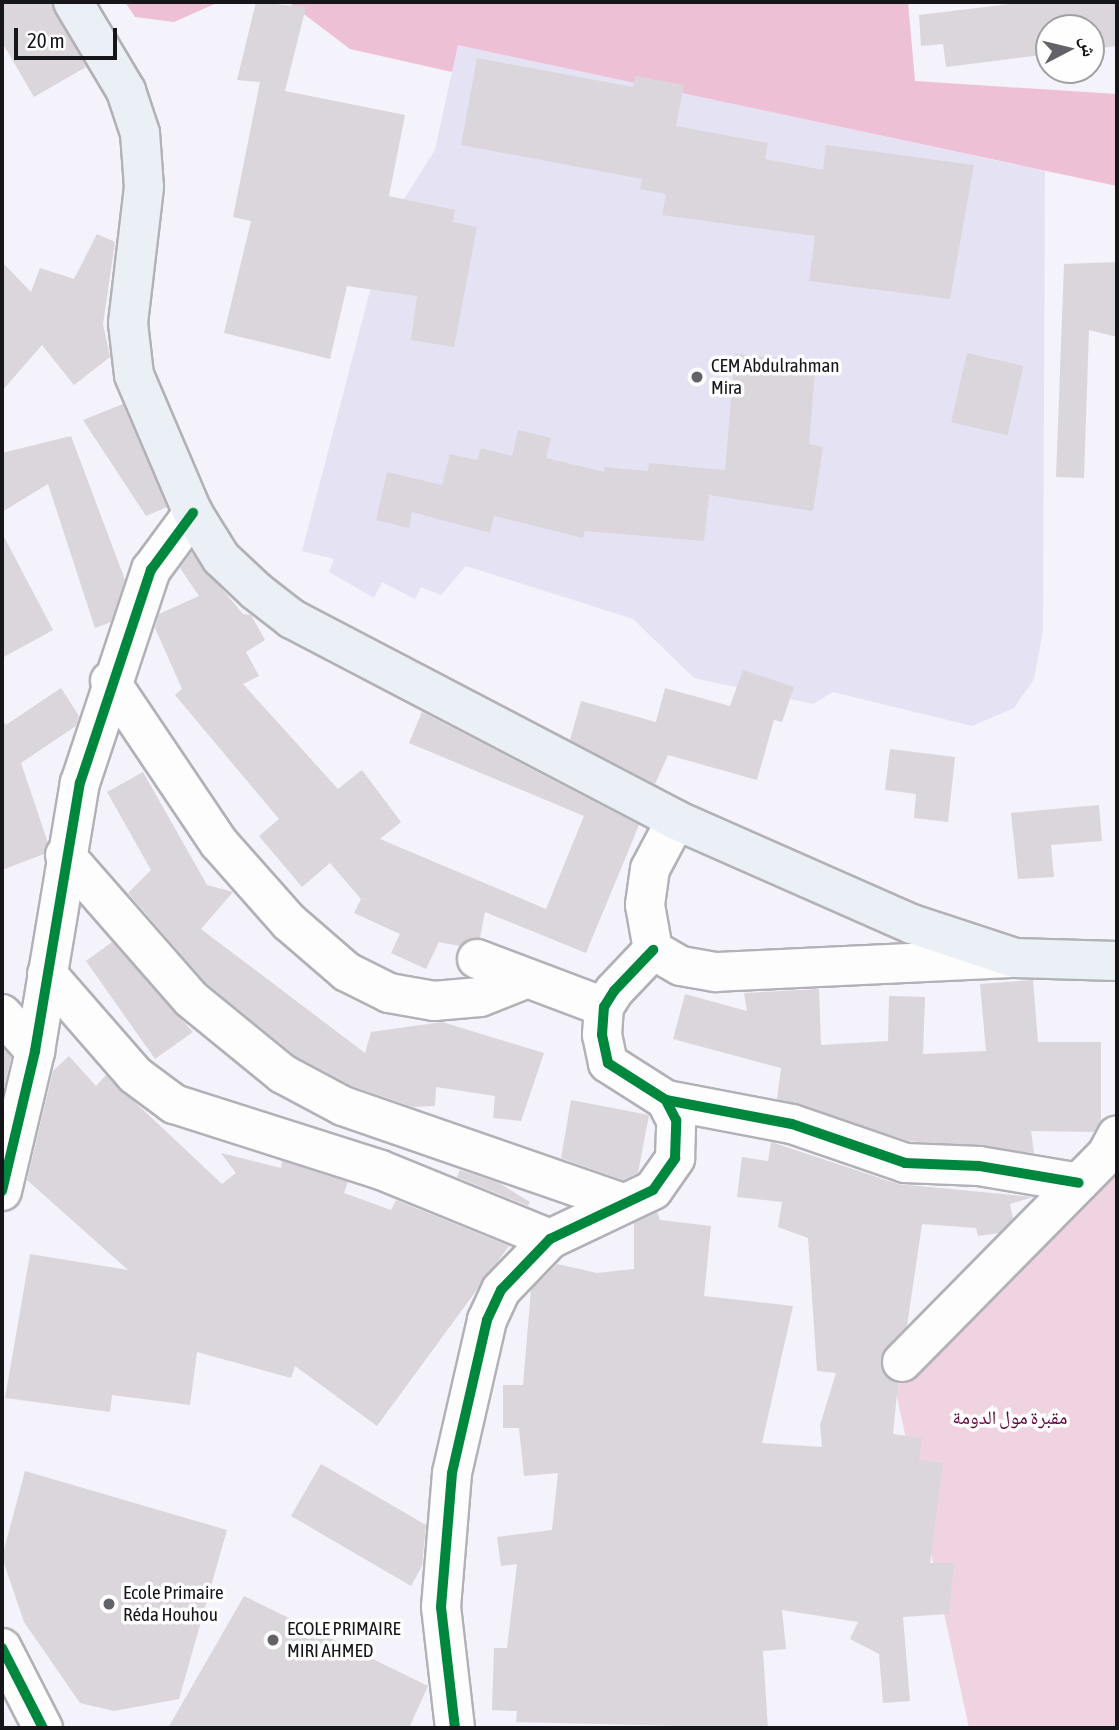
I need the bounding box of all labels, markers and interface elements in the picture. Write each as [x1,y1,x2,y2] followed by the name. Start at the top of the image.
[18,14,121,58] scale bar
[1035,14,1105,84] north arrow
[27,28,65,52] text: 20 m
[1077,35,1101,58] text: ش
[711,355,840,399] place label: CEM Abdulrahman Mira
[689,369,705,385] marker: CEM Abdulrahman Mira
[953,1407,1067,1429] park label: مقبرة مول الدومة
[123,1582,224,1626] place label: Ecole Primaire Réda Houhou
[101,1596,117,1612] marker: Ecole Primaire Réda Houhou
[287,1618,401,1662] place label: ECOLE PRIMAIRE MIRI AHMED
[265,1632,281,1648] marker: ECOLE PRIMAIRE MIRI AHMED

